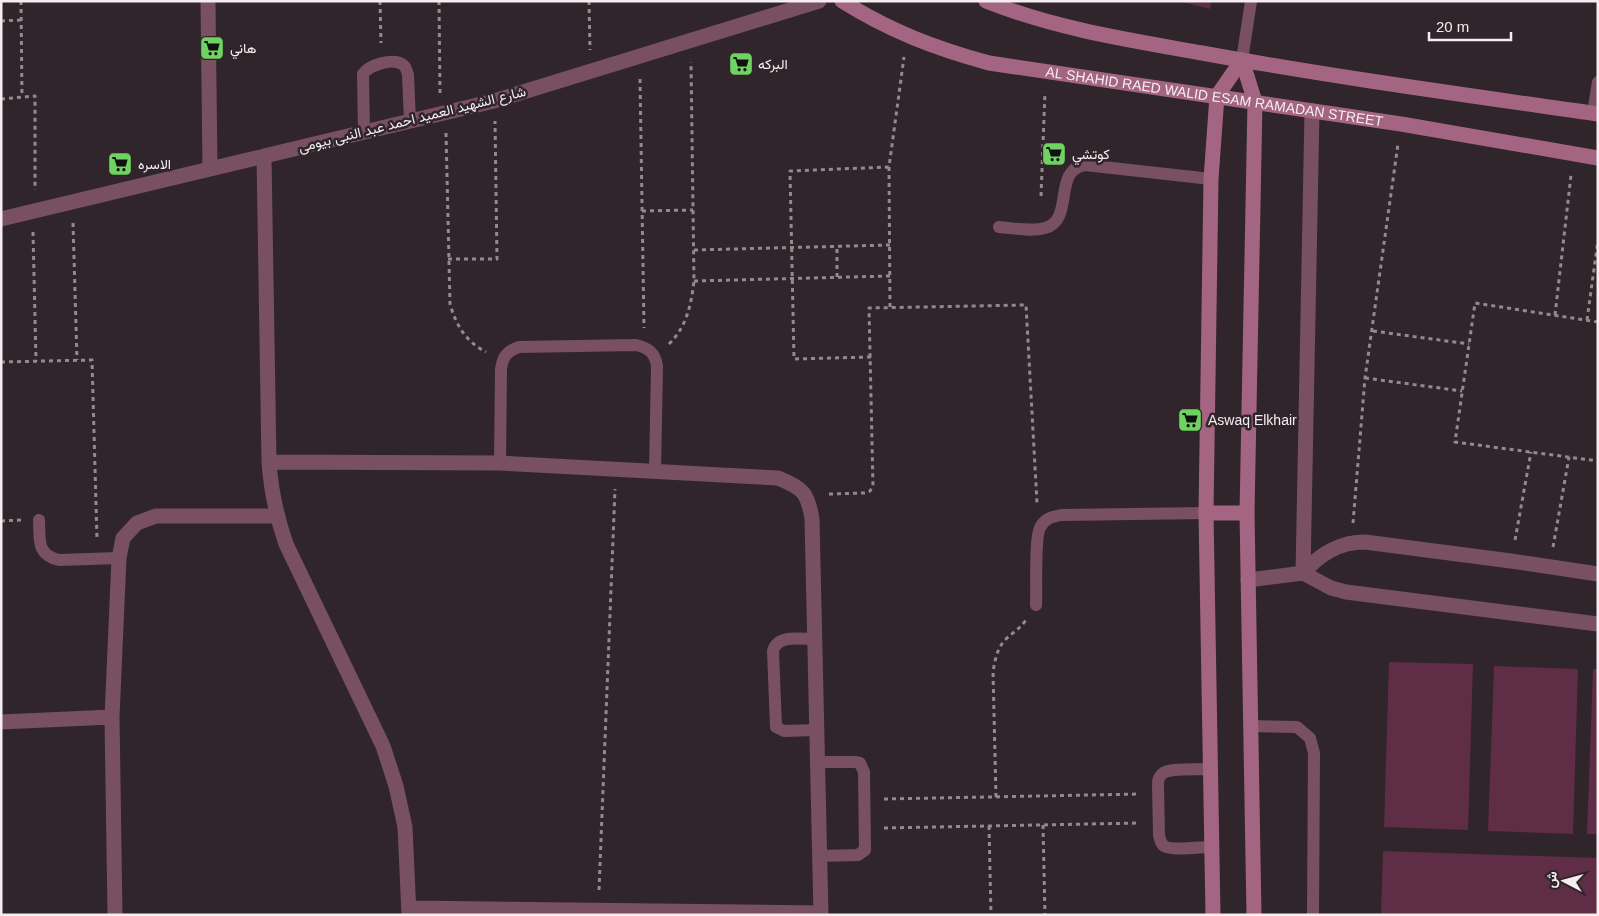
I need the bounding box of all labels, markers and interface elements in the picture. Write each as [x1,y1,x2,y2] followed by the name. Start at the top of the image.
[1429,10,1512,42] scale bar
[1436,18,1469,35] text: 20 m
[199,35,225,61] supermarket icon: هاني
[230,40,257,60] place label: هاني
[728,51,754,77] supermarket icon: البركه
[758,56,788,73] place label: البركه
[1045,64,1385,129] street label: AL SHAHID RAED WALID ESAM RAMADAN STREET
[297,83,528,158] street label: شارع الشهيد العميد احمد عبد النبى بيومى
[1041,141,1067,167] supermarket icon: كوتشي
[1072,146,1110,166] place label: كوتشي
[107,151,133,177] supermarket icon: الاسره
[138,156,171,173] place label: الاسره
[1177,407,1203,433] supermarket icon: Aswaq Elkhair
[1208,412,1297,428] place label: Aswaq Elkhair
[1539,856,1589,906] north arrow
[1542,870,1561,889] text: ش

